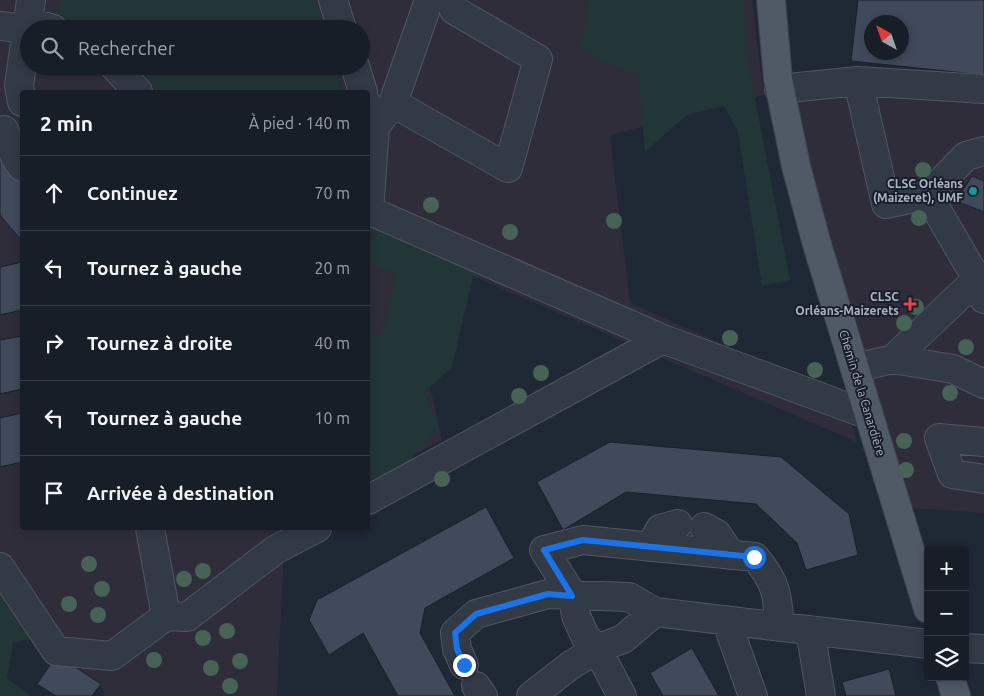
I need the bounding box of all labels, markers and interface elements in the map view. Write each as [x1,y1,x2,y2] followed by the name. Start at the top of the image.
[864,15,909,60] north arrow
[20,20,370,75] search box
[38,34,66,62] icon: search
[78,37,175,59] text: Rechercher
[40,111,93,135] text: 2 min
[249,114,350,132] text: À pied · 140 m
[873,177,963,205] place label: CLSC Orléans (Maizeret), UMF
[40,179,68,207] icon: ahead
[87,182,177,204] text: Continuez
[314,184,350,202] text: 70 m
[967,185,979,197] marker: CLSC Orléans (Maizeret), UMF
[40,254,68,282] icon: left
[87,257,242,279] text: Tournez à gauche
[314,259,350,277] text: 20 m
[795,290,899,317] place label: CLSC Orléans-Maizerets
[903,297,917,311] marker: CLSC Orléans-Maizerets
[837,328,888,457] street label: Chemin de la Canardière
[40,329,68,357] icon: right
[87,332,233,354] text: Tournez à droite
[314,334,350,352] text: 40 m
[40,404,68,432] icon: left
[87,407,242,429] text: Tournez à gauche
[314,409,350,427] text: 10 m
[40,479,68,507] icon: arrive
[87,482,274,504] text: Arrivée à destination
[743,546,766,569] route start
[924,546,969,681] map controls
[924,546,969,591] button: +
[924,591,969,636] button: −
[924,636,969,681] button: layers
[453,654,476,677] route end

